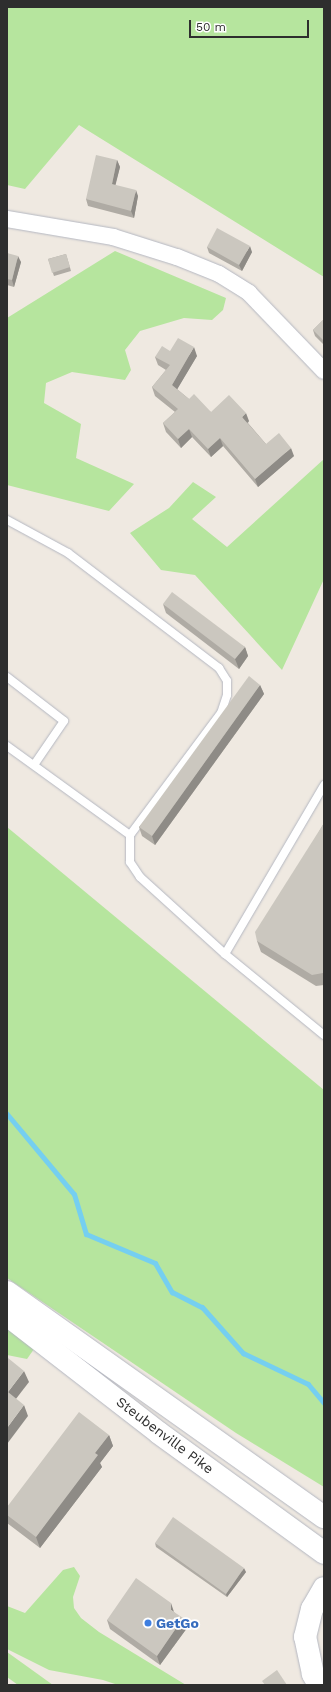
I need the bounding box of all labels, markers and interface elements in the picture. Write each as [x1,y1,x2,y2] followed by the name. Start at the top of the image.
[191,12,311,38] scale bar
[196,20,226,34] text: 50 m
[113,1393,217,1477] street label: Steubenville Pike
[156,1615,199,1631] place label: GetGo
[143,1618,153,1628] marker: GetGo

